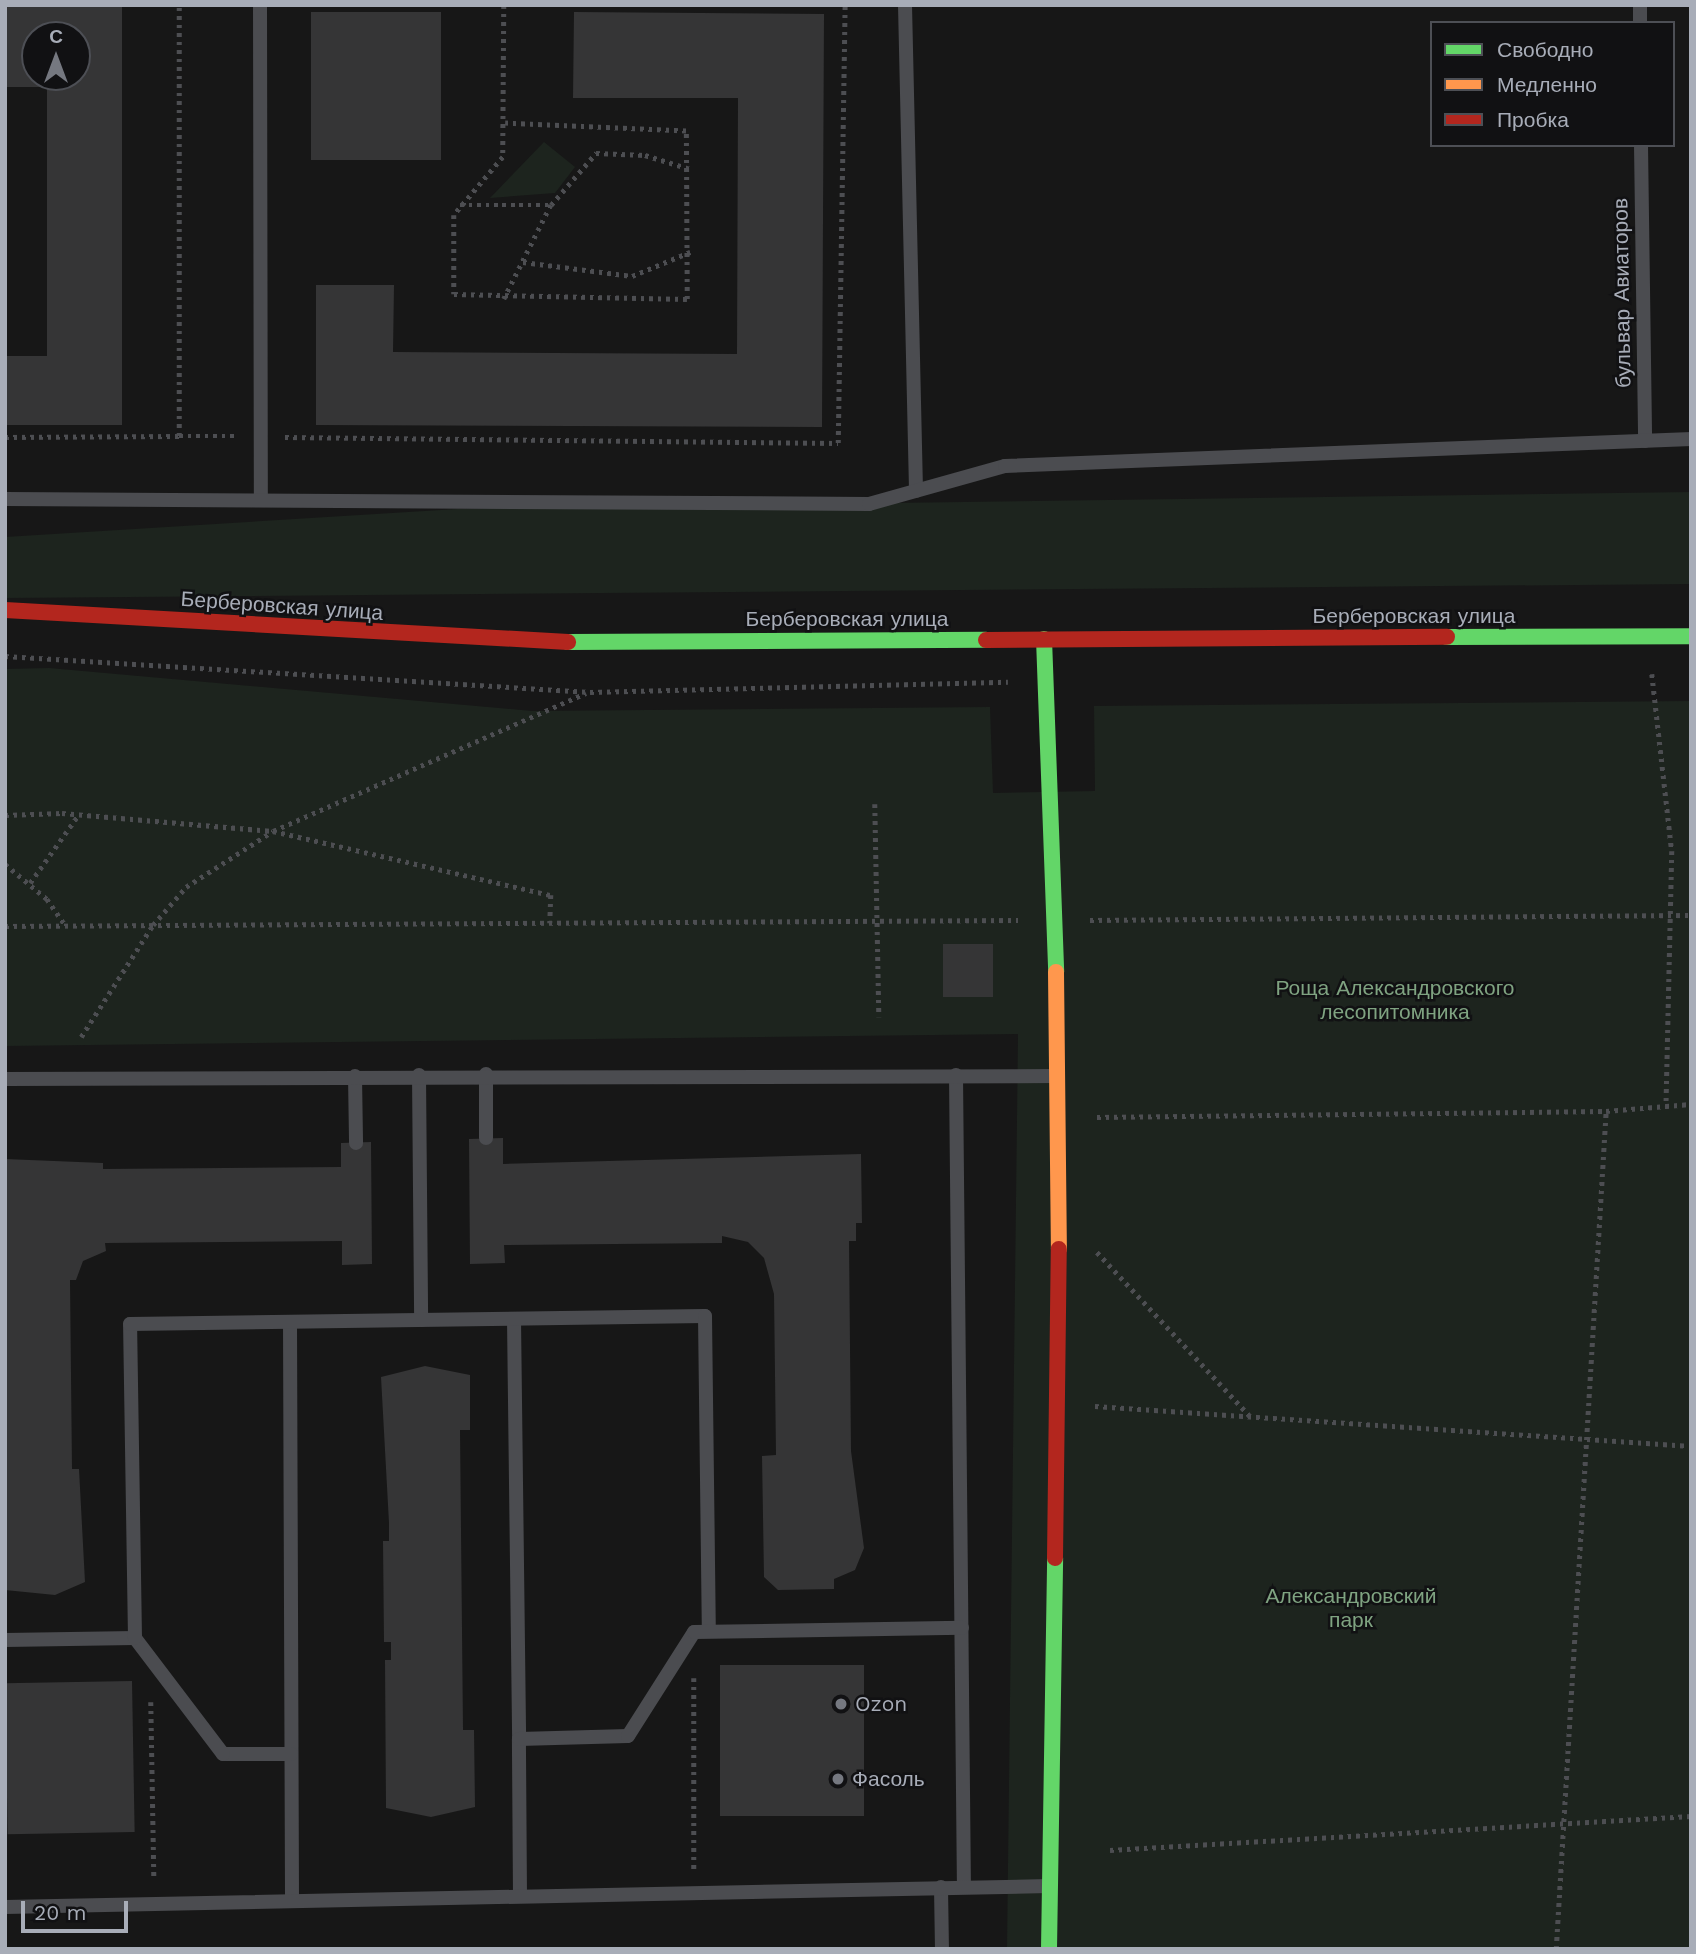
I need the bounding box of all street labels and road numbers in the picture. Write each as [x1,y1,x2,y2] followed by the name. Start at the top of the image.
[1608,198,1636,388] street label: бульвар Авиаторов
[180,586,384,626] street label: Берберовская улица
[1313,603,1515,629] street label: Берберовская улица
[746,606,948,632] street label: Берберовская улица

